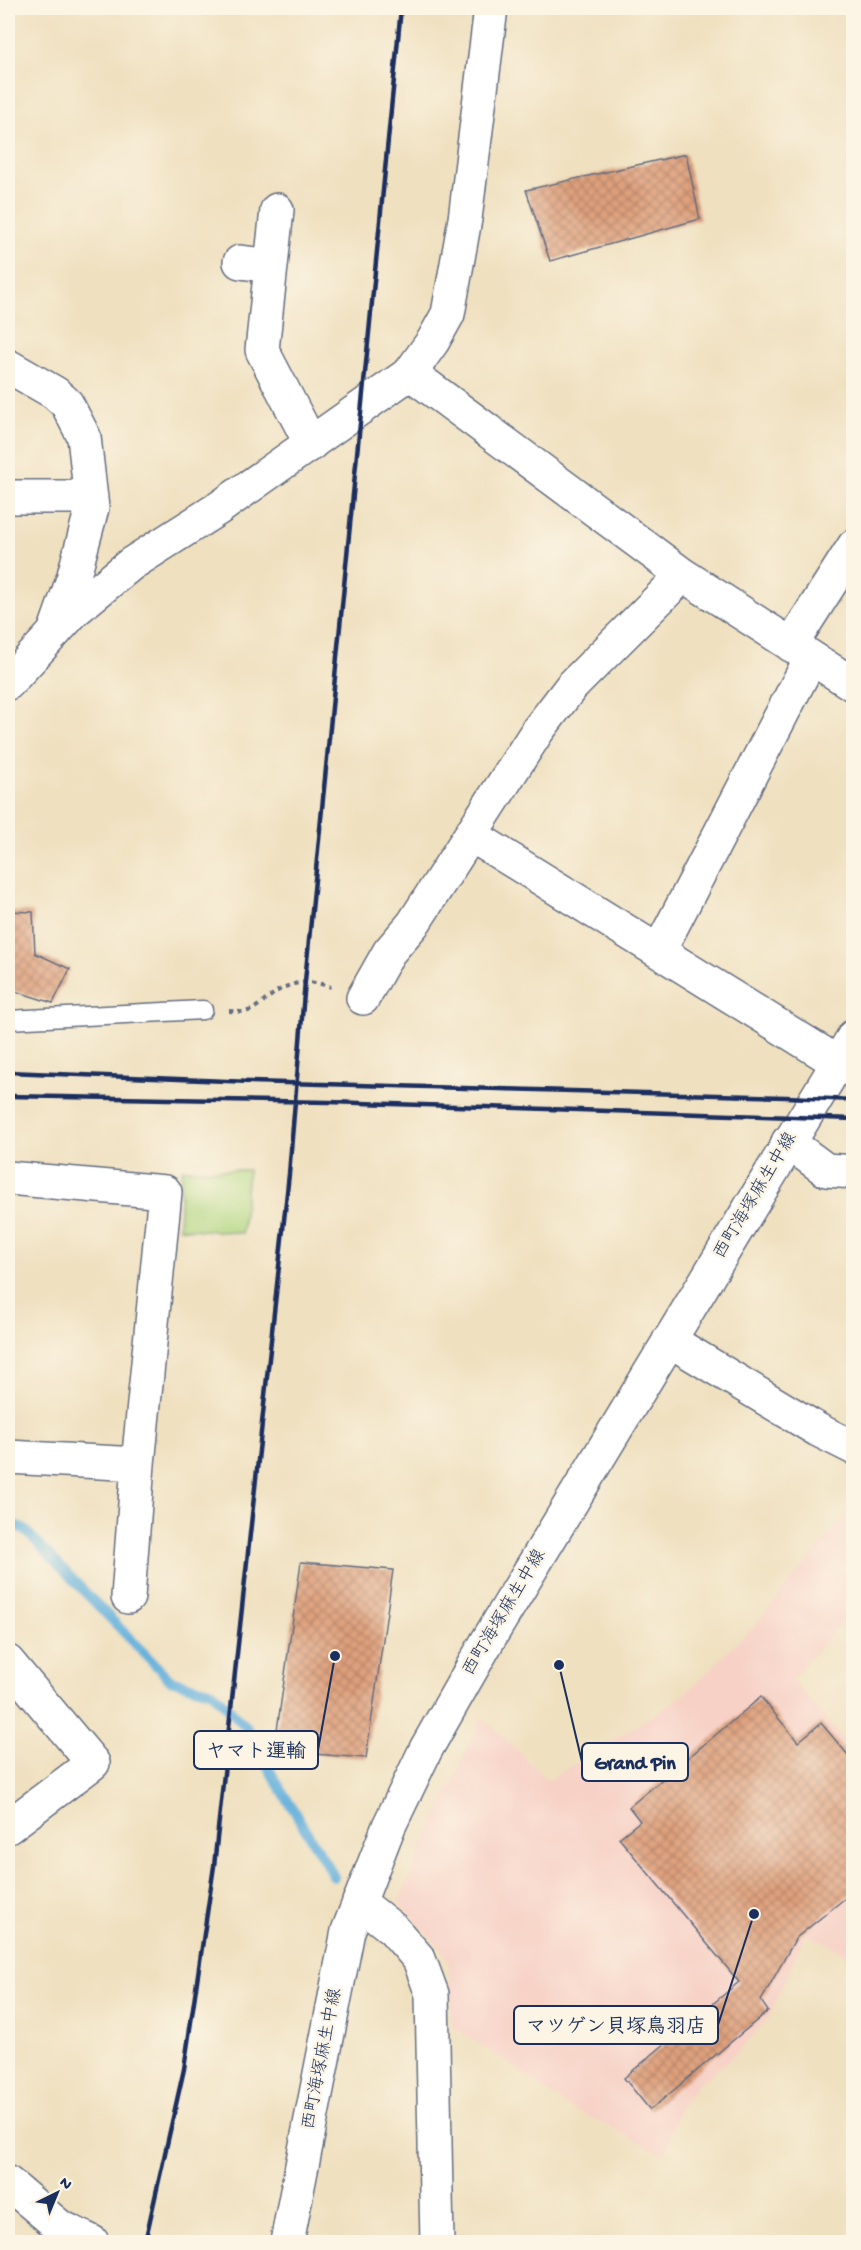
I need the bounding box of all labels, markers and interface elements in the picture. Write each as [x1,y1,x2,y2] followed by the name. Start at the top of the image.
[709,1128,802,1263] street label: 西町海塚麻生中線
[458,1545,551,1680] street label: 西町海塚麻生中線
[194,1731,318,1769] callout: ヤマト運輸
[206,1740,306,1765] text: ヤマト運輸
[582,1743,688,1781] callout: Grand Pin
[594,1754,676,1777] text: Grand Pin
[298,1986,347,2132] street label: 西町海塚麻生中線
[514,2006,718,2044] callout: マツゲン貝塚鳥羽店
[526,2015,706,2040] text: マツゲン貝塚鳥羽店
[27,2163,87,2223] north arrow
[55,2174,76,2195] text: N

